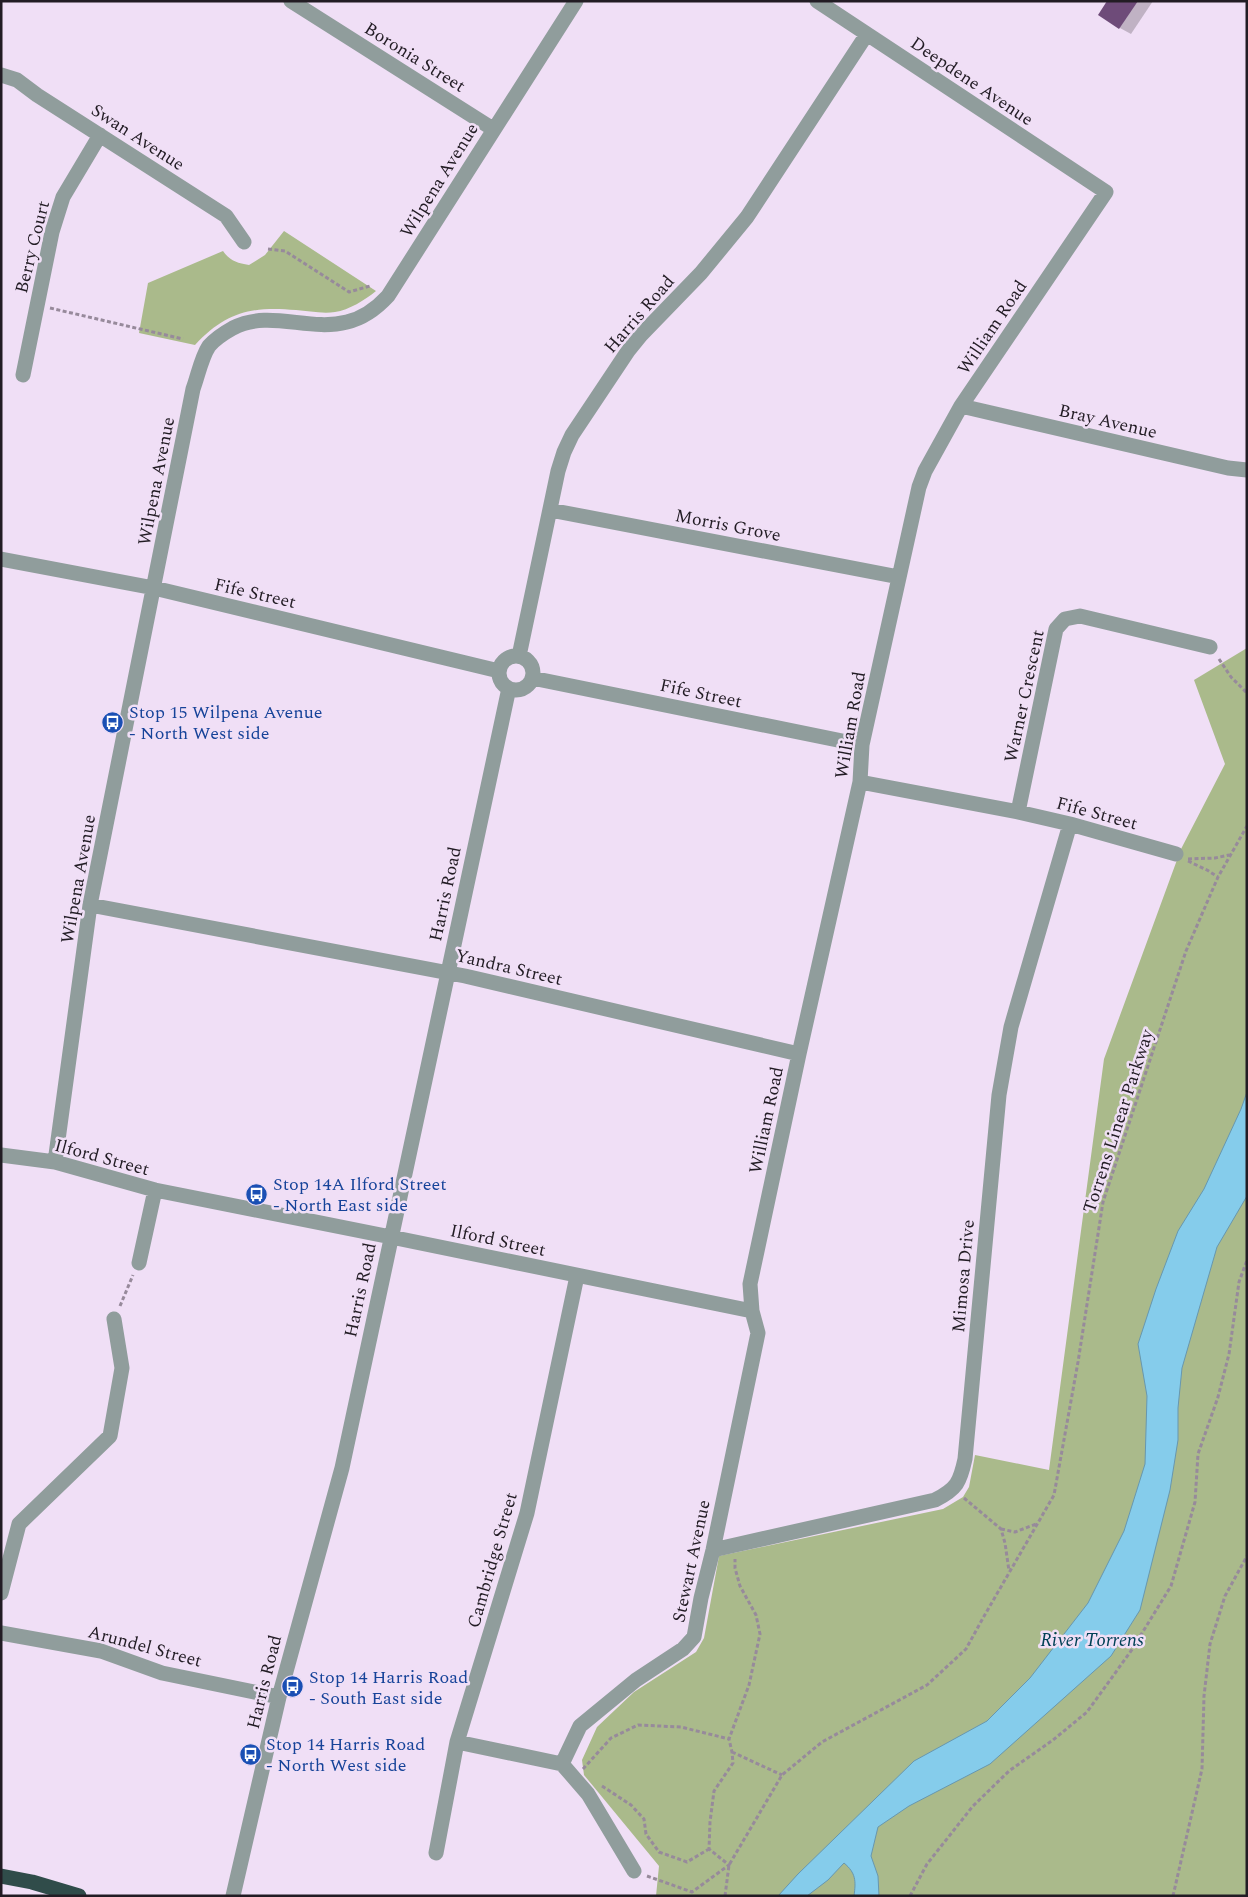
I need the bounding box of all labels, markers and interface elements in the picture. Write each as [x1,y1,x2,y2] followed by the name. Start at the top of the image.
[359,15,471,99] street label: Boronia Street
[905,30,1039,133] street label: Deepdene Avenue
[86,97,190,178] street label: Swan Avenue
[393,118,485,243] street label: Wilpena Avenue
[8,198,57,296] street label: Berry Court
[598,269,681,359] street label: Harris Road
[951,275,1034,380] street label: William Road
[1056,397,1160,446] street label: Bray Avenue
[131,414,182,548] street label: Wilpena Avenue
[673,502,783,549] street label: Morris Grove
[211,571,298,616] street label: Fife Street
[997,627,1052,765] street label: Warner Crescent
[828,669,873,781] street label: William Road
[657,672,744,715] street label: Fife Street
[129,699,323,747] place label: Stop 15 Wilpena Avenue - North West side
[101,710,125,734] bus stop icon: Stop 15 Wilpena Avenue - North West side
[1053,790,1141,837] street label: Fife Street
[54,812,103,946] street label: Wilpena Avenue
[422,844,469,944] street label: Harris Road
[453,942,565,993] street label: Yandra Street
[1076,1025,1161,1216] street label: Torrens Linear Parkway
[742,1064,791,1176] street label: William Road
[51,1132,152,1183] street label: Ilford Street
[273,1171,447,1219] place label: Stop 14A Ilford Street - North East side
[245,1182,269,1206] bus stop icon: Stop 14A Ilford Street - North East side
[448,1217,548,1264] street label: Ilford Street
[945,1218,982,1334] street label: Mimosa Drive
[337,1240,384,1340] street label: Harris Road
[460,1489,525,1631] street label: Cambridge Street
[665,1497,718,1625] street label: Stewart Avenue
[85,1618,205,1675] street label: Arundel Street
[1040,1626,1144,1655] water label: River Torrens
[240,1632,289,1732] street label: Harris Road
[309,1664,468,1712] place label: Stop 14 Harris Road - South East side
[281,1675,305,1699] bus stop icon: Stop 14 Harris Road - South East side
[266,1731,425,1779] place label: Stop 14 Harris Road - North West side
[238,1742,262,1766] bus stop icon: Stop 14 Harris Road - North West side

